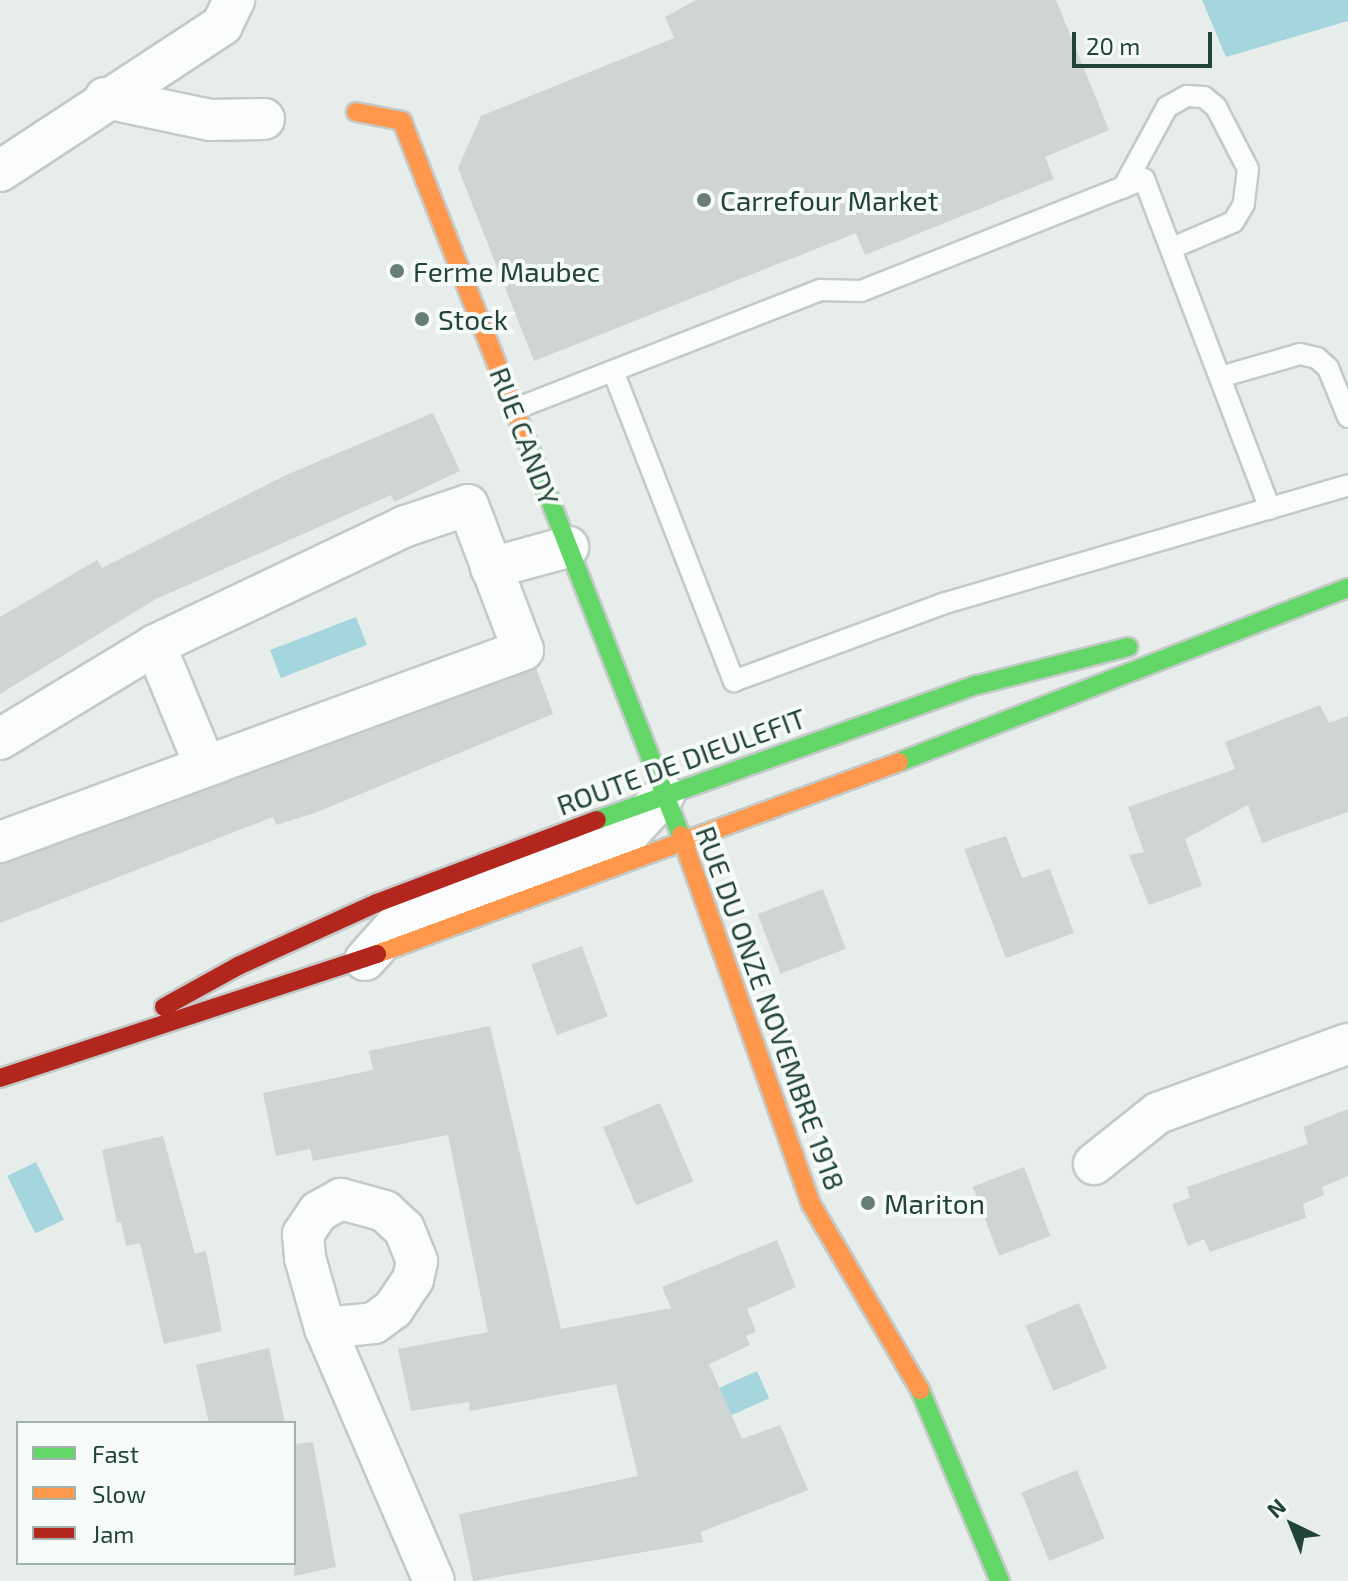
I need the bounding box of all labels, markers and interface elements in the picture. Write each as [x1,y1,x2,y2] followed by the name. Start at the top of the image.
[1076,16,1216,66] scale bar
[1086,31,1140,60] text: 20 m
[720,183,939,217] place label: Carrefour Market
[695,191,713,209] marker: Carrefour Market
[413,254,600,288] place label: Ferme Maubec
[388,262,406,280] marker: Ferme Maubec
[438,302,508,336] place label: Stock
[413,310,431,328] marker: Stock
[483,362,567,510] street label: RUE CANDY
[552,700,810,822] street label: ROUTE DE DIEULEFIT
[689,821,853,1195] street label: RUE DU ONZE NOVEMBRE 1918
[884,1186,985,1220] place label: Mariton
[859,1194,877,1212] marker: Mariton
[16,1421,296,1565] legend
[92,1439,139,1468] text: Fast
[92,1479,146,1508] text: Slow
[1252,1485,1332,1565] north arrow
[1261,1493,1290,1522] text: N
[92,1519,134,1548] text: Jam

